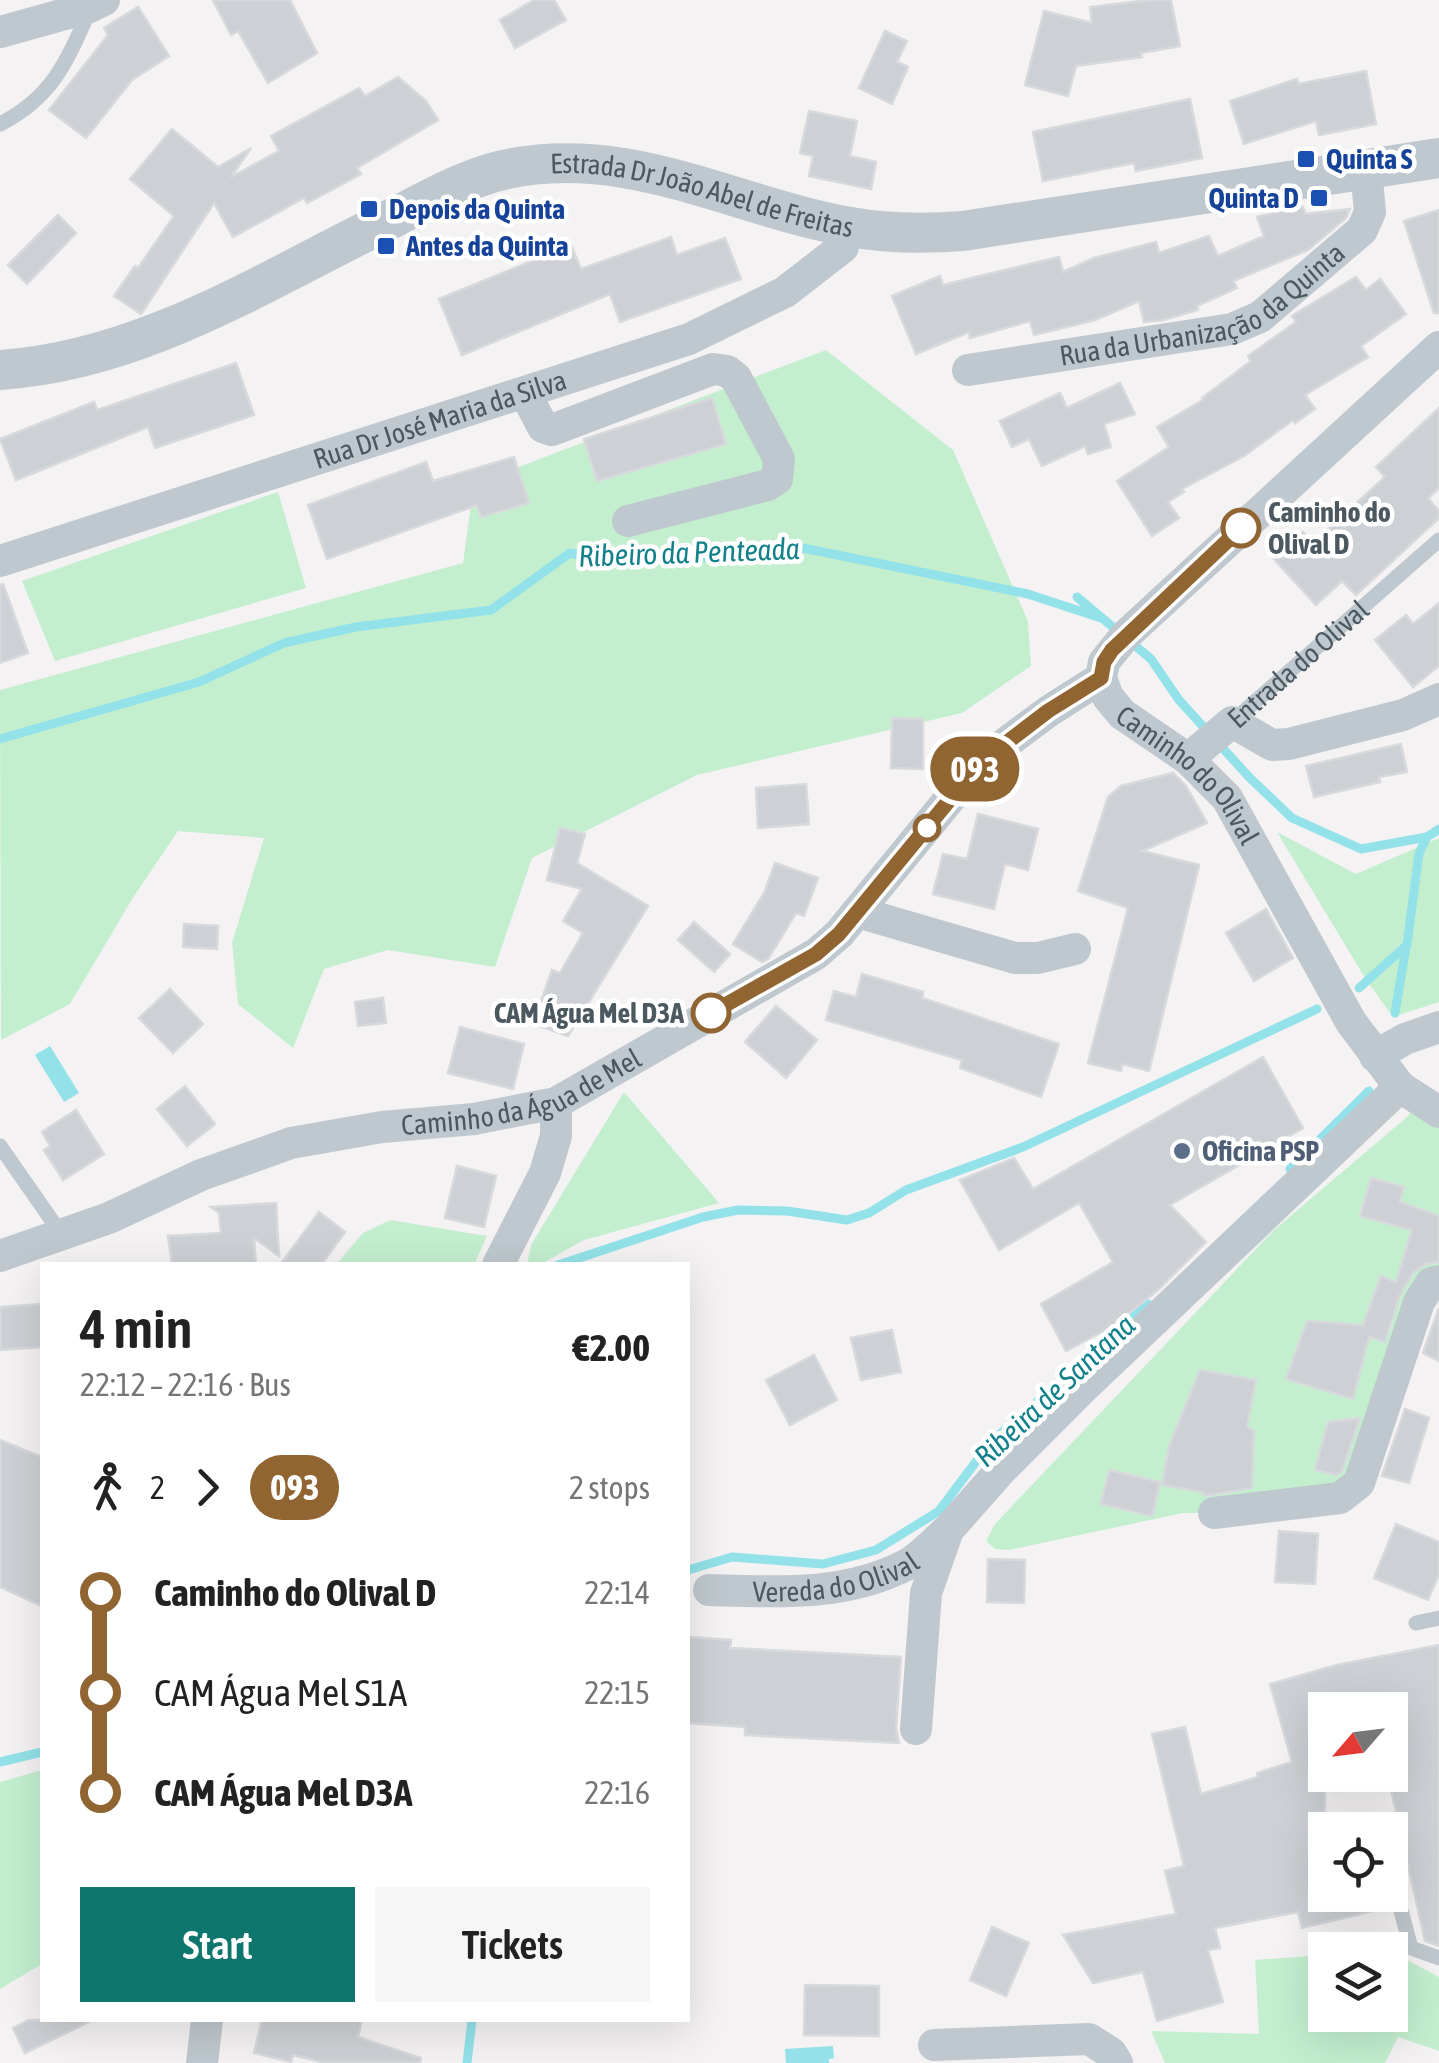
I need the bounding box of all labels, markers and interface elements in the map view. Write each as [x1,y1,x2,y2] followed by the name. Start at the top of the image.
[1326,143,1413,175] place label: Quinta S
[550,147,856,243] street label: Estrada Dr João Abel de Freitas
[1295,148,1317,170] marker: Quinta S
[1209,182,1299,214] place label: Quinta D
[1308,187,1330,209] marker: Quinta D
[389,193,565,225] place label: Depois da Quinta
[358,198,380,220] marker: Depois da Quinta
[405,230,569,262] place label: Antes da Quinta
[375,235,397,257] marker: Antes da Quinta
[1057,236,1351,372] street label: Rua da Urbanização da Quinta
[309,364,570,475] street label: Rua Dr José Maria da Silva
[1268,496,1391,560] place label: Caminho do Olival D
[1222,509,1260,547] marker: Caminho do Olival D
[578,531,800,573] water label: Ribeiro da Penteada
[1221,593,1375,734] street label: Entrada do Olival
[1110,699,1266,851] street label: Caminho do Olival
[918,736,1032,802] line badge: 093
[950,749,1000,789] text: 093
[914,815,940,841] unlabelled marker
[692,994,730,1032] marker: CAM Água Mel D3A
[494,997,684,1029] place label: CAM Água Mel D3A
[400,1042,647,1141] street label: Caminho da Água de Mel
[1202,1135,1319,1167] place label: Oficina PSP
[1171,1140,1193,1162] marker: Oficina PSP
[80,1297,192,1360] text: 4 min
[967,1307,1141,1473] water label: Ribeira de Santana
[573,1326,650,1369] text: €2.00
[80,1366,291,1403] text: 22:12 – 22:16 · Bus
[80,1460,135,1515] icon: walk
[180,1460,235,1515] icon: forward
[270,1467,319,1507] text: 093
[150,1469,165,1506] text: 2
[569,1469,650,1506] text: 2 stops
[752,1545,925,1608] street label: Vereda do Olival
[154,1571,436,1614] text: Caminho do Olival D
[584,1574,650,1611] text: 22:14
[154,1671,407,1714] text: CAM Água Mel S1A
[584,1674,650,1711] text: 22:15
[1308,1692,1408,1792] north arrow
[1308,1692,1408,2032] map controls
[154,1771,412,1814] text: CAM Água Mel D3A
[584,1774,650,1811] text: 22:16
[1308,1812,1408,1912] button: locate
[80,1887,355,2002] button: Start
[375,1887,650,2002] button: Tickets
[1308,1932,1408,2032] button: layers

